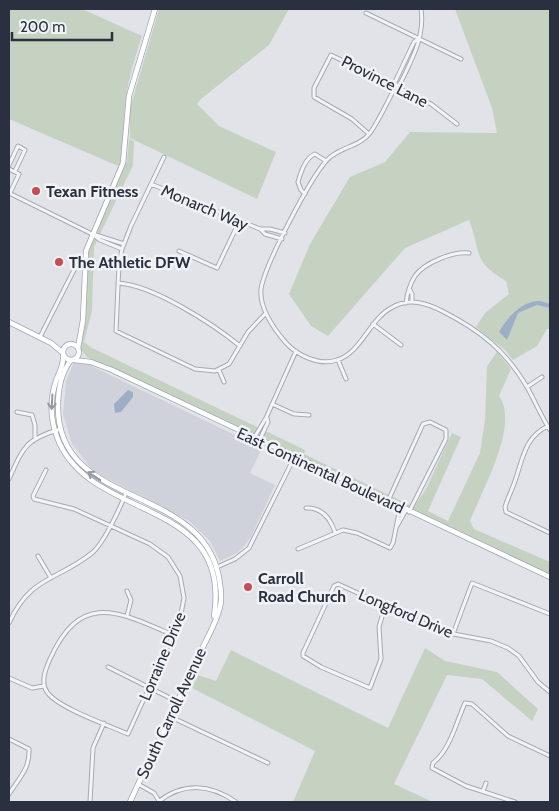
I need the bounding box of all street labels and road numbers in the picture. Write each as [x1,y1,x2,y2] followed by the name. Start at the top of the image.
[338,52,431,111] street label: Province Lane
[158,181,251,234] street label: Monarch Way
[234,423,407,518] street label: East Continental Boulevard
[356,585,456,642] street label: Longford Drive
[135,609,190,703] street label: Lorraine Drive
[133,645,210,782] street label: South Carroll Avenue

